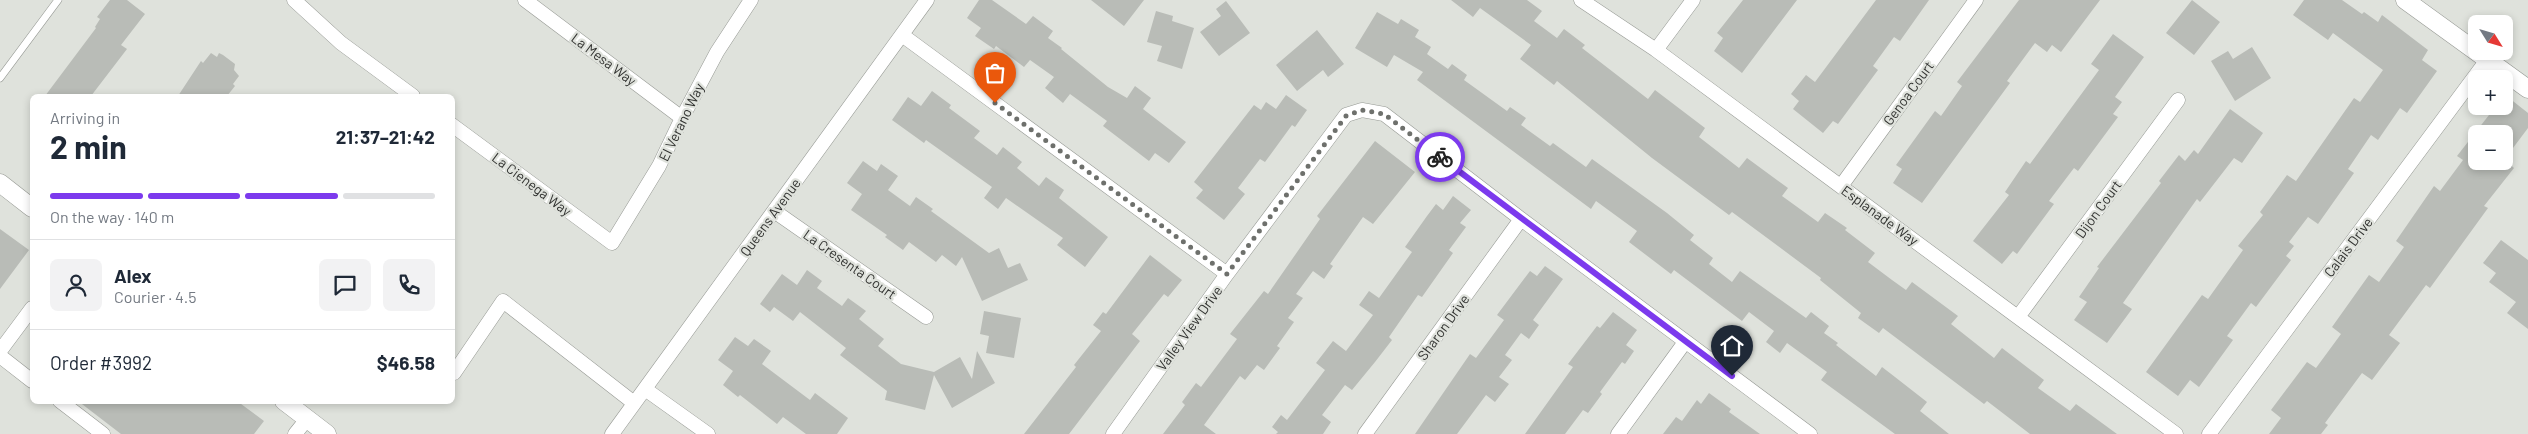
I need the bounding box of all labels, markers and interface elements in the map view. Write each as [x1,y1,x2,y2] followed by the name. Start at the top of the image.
[2468,15,2512,60] north arrow
[2468,15,2513,170] map controls
[568,29,640,89] street label: La Mesa Way
[974,52,1016,103] pin
[1879,58,1937,128] street label: Genoa Court
[981,59,1009,87] icon: bag
[2468,70,2513,115] button: +
[655,80,707,164] street label: El Verano Way
[50,108,120,127] text: Arriving in
[336,125,435,148] text: 21:37–21:42
[2468,125,2513,170] button: −
[50,127,127,165] text: 2 min
[1415,132,1465,182] courier
[1426,143,1454,171] icon: bike
[489,149,575,220] street label: La Cienega Way
[736,175,804,259] street label: Queens Avenue
[2071,177,2125,241] street label: Dijon Court
[1838,181,1922,249] street label: Esplanade Way
[50,207,174,226] text: On the way · 140 m
[2320,214,2376,280] street label: Calais Drive
[800,226,900,302] street label: La Cresenta Court
[50,259,102,311] button: person
[319,259,371,311] button: chat
[383,259,435,311] button: phone
[114,264,152,287] text: Alex
[1152,282,1226,374] street label: Valley View Drive
[114,287,197,306] text: Courier · 4.5
[1413,291,1473,363] street label: Sharon Drive
[1711,325,1753,376] pin
[1718,332,1746,360] icon: home
[50,351,152,374] text: Order #3992
[377,351,435,374] text: $46.58

